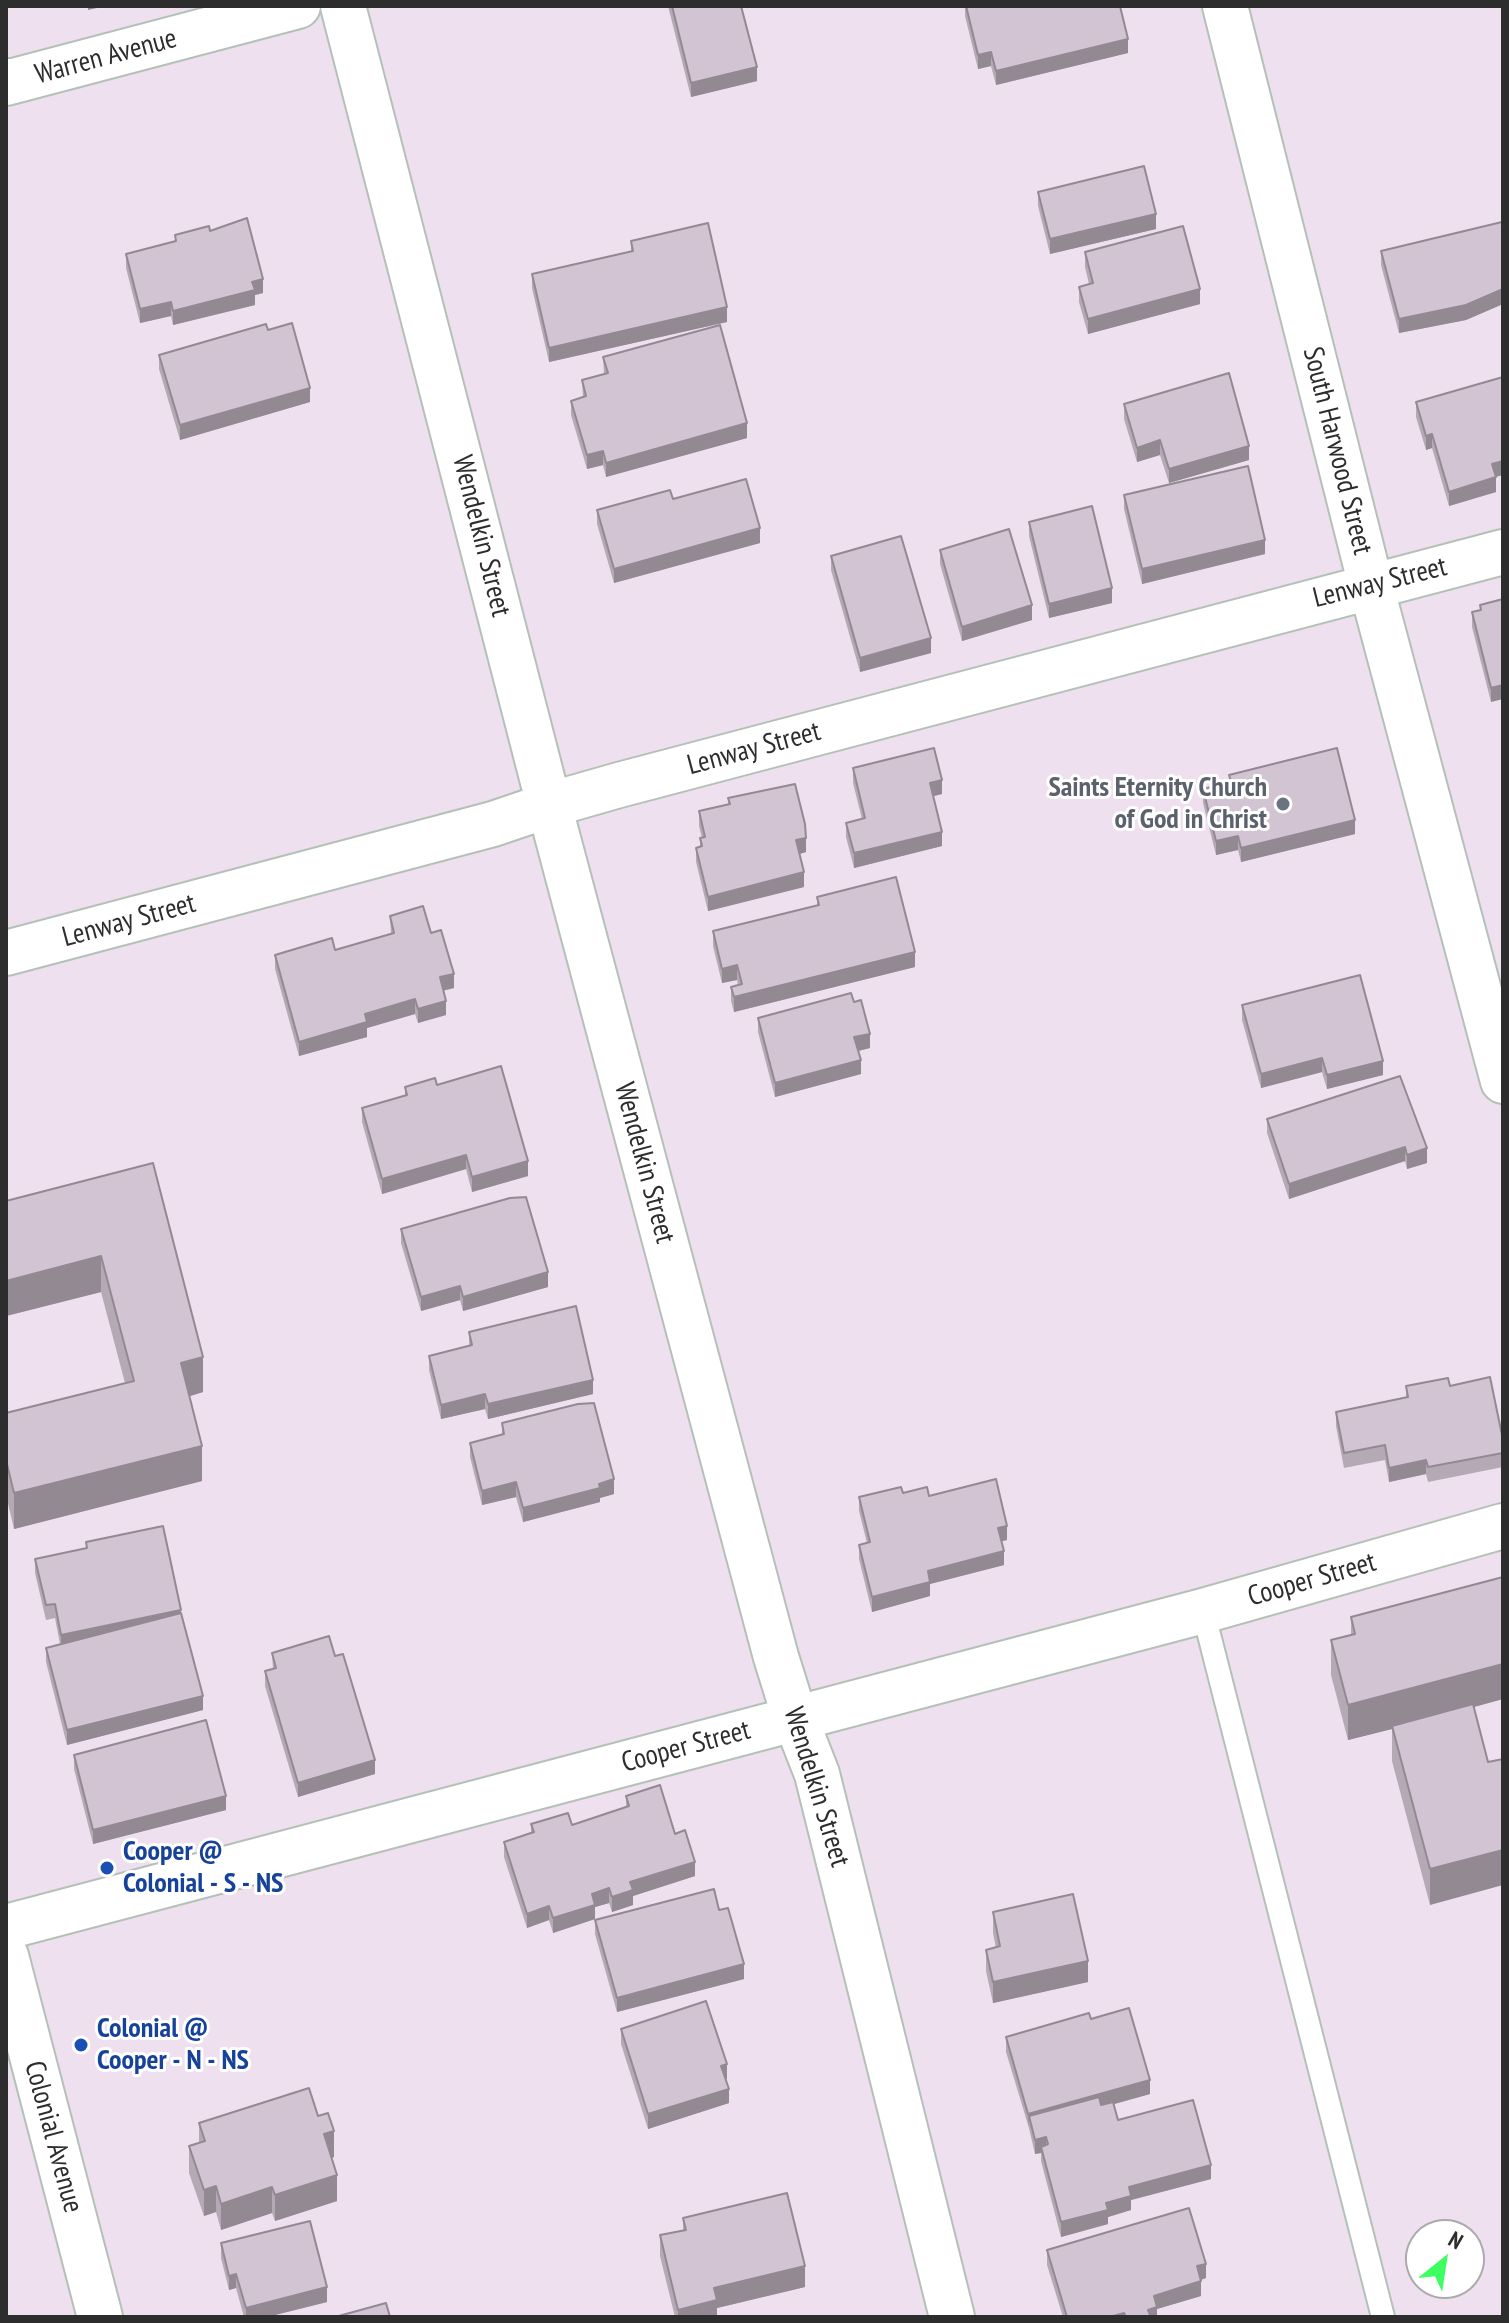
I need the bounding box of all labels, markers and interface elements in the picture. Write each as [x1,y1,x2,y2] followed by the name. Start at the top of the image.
[32,22,180,92] street label: Warren Avenue
[1295,344,1379,558] street label: South Harwood Street
[445,452,517,620] street label: Wendelkin Street
[1310,550,1450,616] street label: Lenway Street
[684,715,824,783] street label: Lenway Street
[1048,771,1267,837] place label: Saints Eternity Church of God in Christ
[1274,795,1292,813] marker: Saints Eternity Church of God in Christ
[59,887,199,955] street label: Lenway Street
[606,1079,682,1247] street label: Wendelkin Street
[1244,1546,1380,1614] street label: Cooper Street
[776,1703,856,1871] street label: Wendelkin Street
[618,1714,754,1780] street label: Cooper Street
[123,1835,283,1901] place label: Cooper @ Colonial - S - NS
[98,1859,116,1877] marker: Cooper @ Colonial - S - NS
[97,2012,249,2078] place label: Colonial @ Cooper - N - NS
[72,2036,90,2054] marker: Colonial @ Cooper - N - NS
[17,2058,89,2216] street label: Colonial Avenue
[1405,2219,1485,2299] north arrow
[1444,2225,1468,2255] text: N

